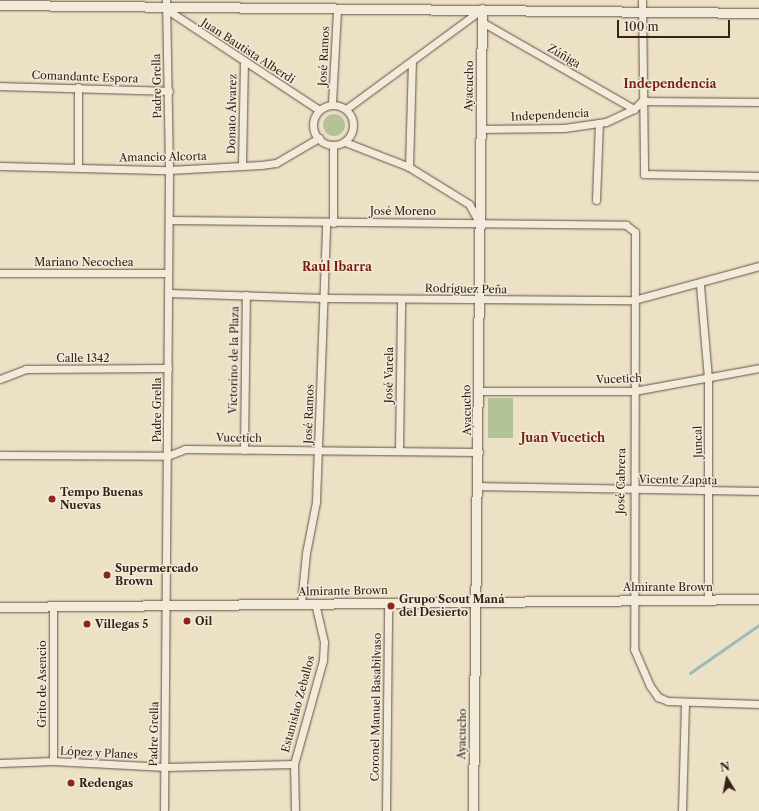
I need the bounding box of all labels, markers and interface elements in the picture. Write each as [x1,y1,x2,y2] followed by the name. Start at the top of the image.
[619,12,732,38] scale bar
[198,16,298,86] street label: Juan Bautista Alberdi
[624,19,659,34] text: 100 m
[316,26,332,86] street label: José Ramos
[545,41,583,71] street label: Zúñiga
[150,53,164,119] street label: Padre Grella
[462,60,476,112] street label: Ayacucho
[31,69,139,85] street label: Comandante Espora
[225,73,239,155] street label: Donato Álvarez
[623,77,717,91] district label: Independencia
[511,106,589,124] street label: Independencia
[119,150,207,164] street label: Amancio Alcorta
[370,204,436,218] street label: José Moreno
[34,255,134,269] street label: Mariano Necochea
[302,260,372,274] district label: Raúl Ibarra
[425,282,507,296] street label: Rodríguez Peña
[226,306,242,414] street label: Victorino de la Plaza
[382,346,396,404] street label: José Varela
[56,351,110,365] street label: Calle 1342
[596,372,642,386] street label: Vucetich
[150,377,164,443] street label: Padre Grella
[301,384,317,444] street label: José Ramos
[460,384,474,436] street label: Ayacucho
[691,426,705,458] street label: Juncal
[216,431,262,445] street label: Vucetich
[521,431,605,445] district label: Juan Vucetich
[614,448,628,514] street label: José Cabrera
[639,473,717,487] street label: Vicente Zapata
[60,486,143,512] place label: Tempo Buenas Nuevas
[47,494,57,504] marker: Tempo Buenas Nuevas
[115,562,198,588] place label: Supermercado Brown
[102,570,112,580] marker: Supermercado Brown
[623,580,713,594] street label: Almirante Brown
[298,584,388,598] street label: Almirante Brown
[399,593,505,619] place label: Grupo Scout Maná del Desierto
[386,601,396,611] marker: Grupo Scout Maná del Desierto
[195,614,212,628] place label: Oil
[182,616,192,626] marker: Oil
[95,617,148,631] place label: Villegas 5
[82,619,92,629] marker: Villegas 5
[368,633,384,781] street label: Coronel Manuel Basabilvaso
[35,640,49,728] street label: Grito de Asencio
[279,654,317,754] street label: Estanislao Zeballos
[147,701,161,767] street label: Padre Grella
[455,708,469,760] street label: Ayacucho
[59,744,139,762] street label: López y Planes
[707,759,747,799] north arrow
[719,759,731,775] text: N
[79,776,133,790] place label: Redengas
[66,778,76,788] marker: Redengas

